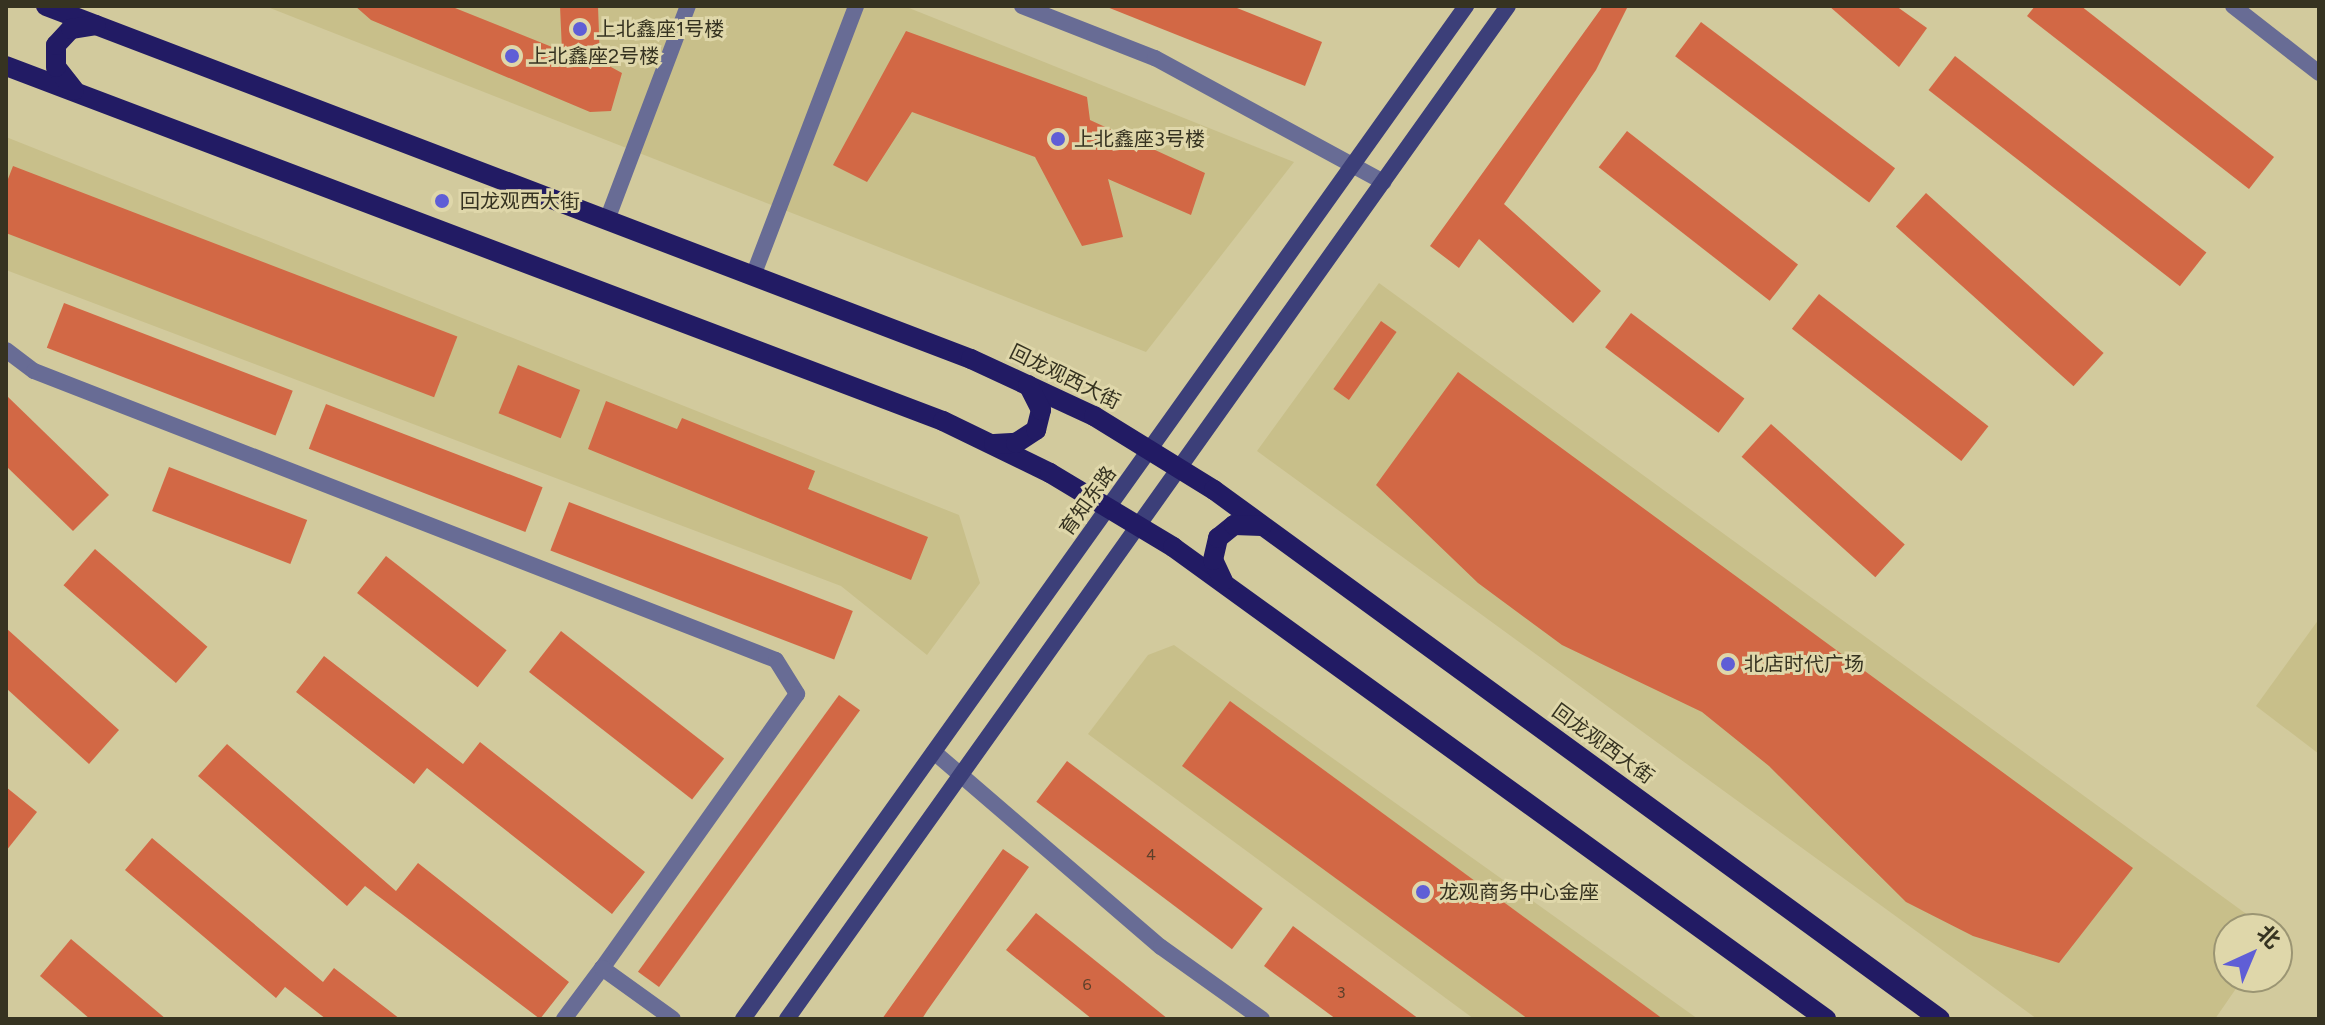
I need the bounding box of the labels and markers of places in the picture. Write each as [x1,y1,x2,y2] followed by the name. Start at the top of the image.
[596,17,724,41] place label: 上北鑫座1号楼
[571,20,589,38] marker: 上北鑫座1号楼
[528,44,659,68] place label: 上北鑫座2号楼
[503,47,521,65] marker: 上北鑫座2号楼
[1074,127,1205,151] place label: 上北鑫座3号楼
[1049,130,1067,148] marker: 上北鑫座3号楼
[460,189,580,213] place label: 回龙观西大街
[431,190,453,212] marker: 回龙观西大街
[1744,652,1864,676] place label: 北店时代广场
[1719,655,1737,673] marker: 北店时代广场
[1439,880,1599,904] place label: 龙观商务中心金座
[1414,883,1432,901] marker: 龙观商务中心金座

